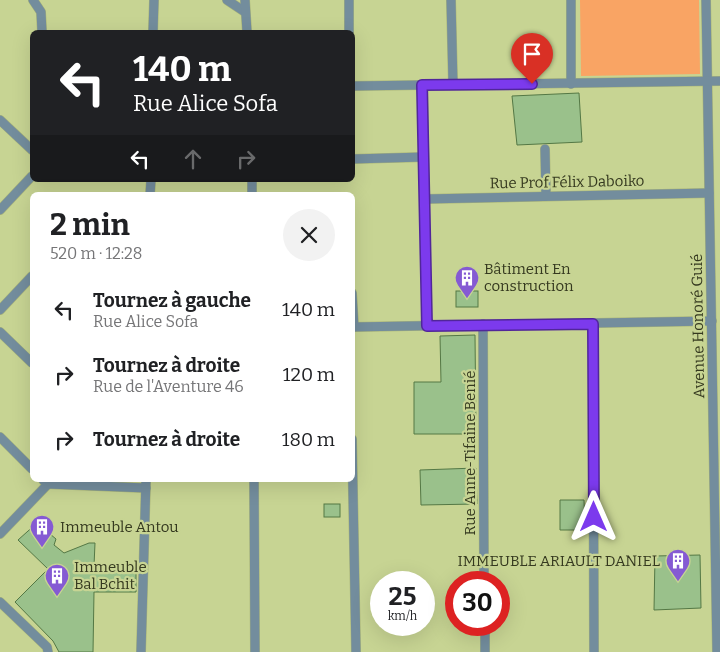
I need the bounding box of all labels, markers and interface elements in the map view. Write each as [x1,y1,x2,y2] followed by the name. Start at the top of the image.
[511,33,553,84] pin
[518,40,546,68] icon: arrive
[133,48,231,90] text: 140 m
[50,50,115,115] icon: left
[133,90,278,117] text: Rue Alice Sofa
[126,145,154,173] icon: left
[179,145,207,173] icon: ahead
[232,145,260,173] icon: right
[489,172,645,192] street label: Rue Prof Félix Daboiko
[50,207,130,243] text: 2 min
[283,209,335,261] button: close
[50,244,142,263] text: 520 m · 12:28
[688,254,708,398] street label: Avenue Honoré Guié
[484,260,574,295] place label: Bâtiment En construction
[454,265,480,299] building icon: Bâtiment En construction
[93,289,251,312] text: Tournez à gauche
[50,296,78,324] icon: left
[282,298,335,321] text: 140 m
[93,312,198,331] text: Rue Alice Sofa
[93,354,240,377] text: Tournez à droite
[50,361,78,389] icon: right
[283,363,335,386] text: 120 m
[461,371,479,535] street label: Rue Anne-Tifaine Benié
[93,377,244,396] text: Rue de l'Aventure 46
[50,426,78,454] icon: right
[93,428,240,451] text: Tournez à droite
[282,428,335,451] text: 180 m
[567,490,619,542] position arrow
[29,514,55,548] building icon: Immeuble Antou
[60,518,179,536] place label: Immeuble Antou
[665,548,691,582] building icon: IMMEUBLE ARIAULT DANIEL
[457,552,660,570] place label: IMMEUBLE ARIAULT DANIEL
[74,558,147,593] place label: Immeuble Bal Bchit
[44,563,70,597] building icon: Immeuble Bal Bchit
[445,571,510,636] speed limit sign: 30
[389,582,416,612] text: 25
[388,609,417,623] text: km/h

